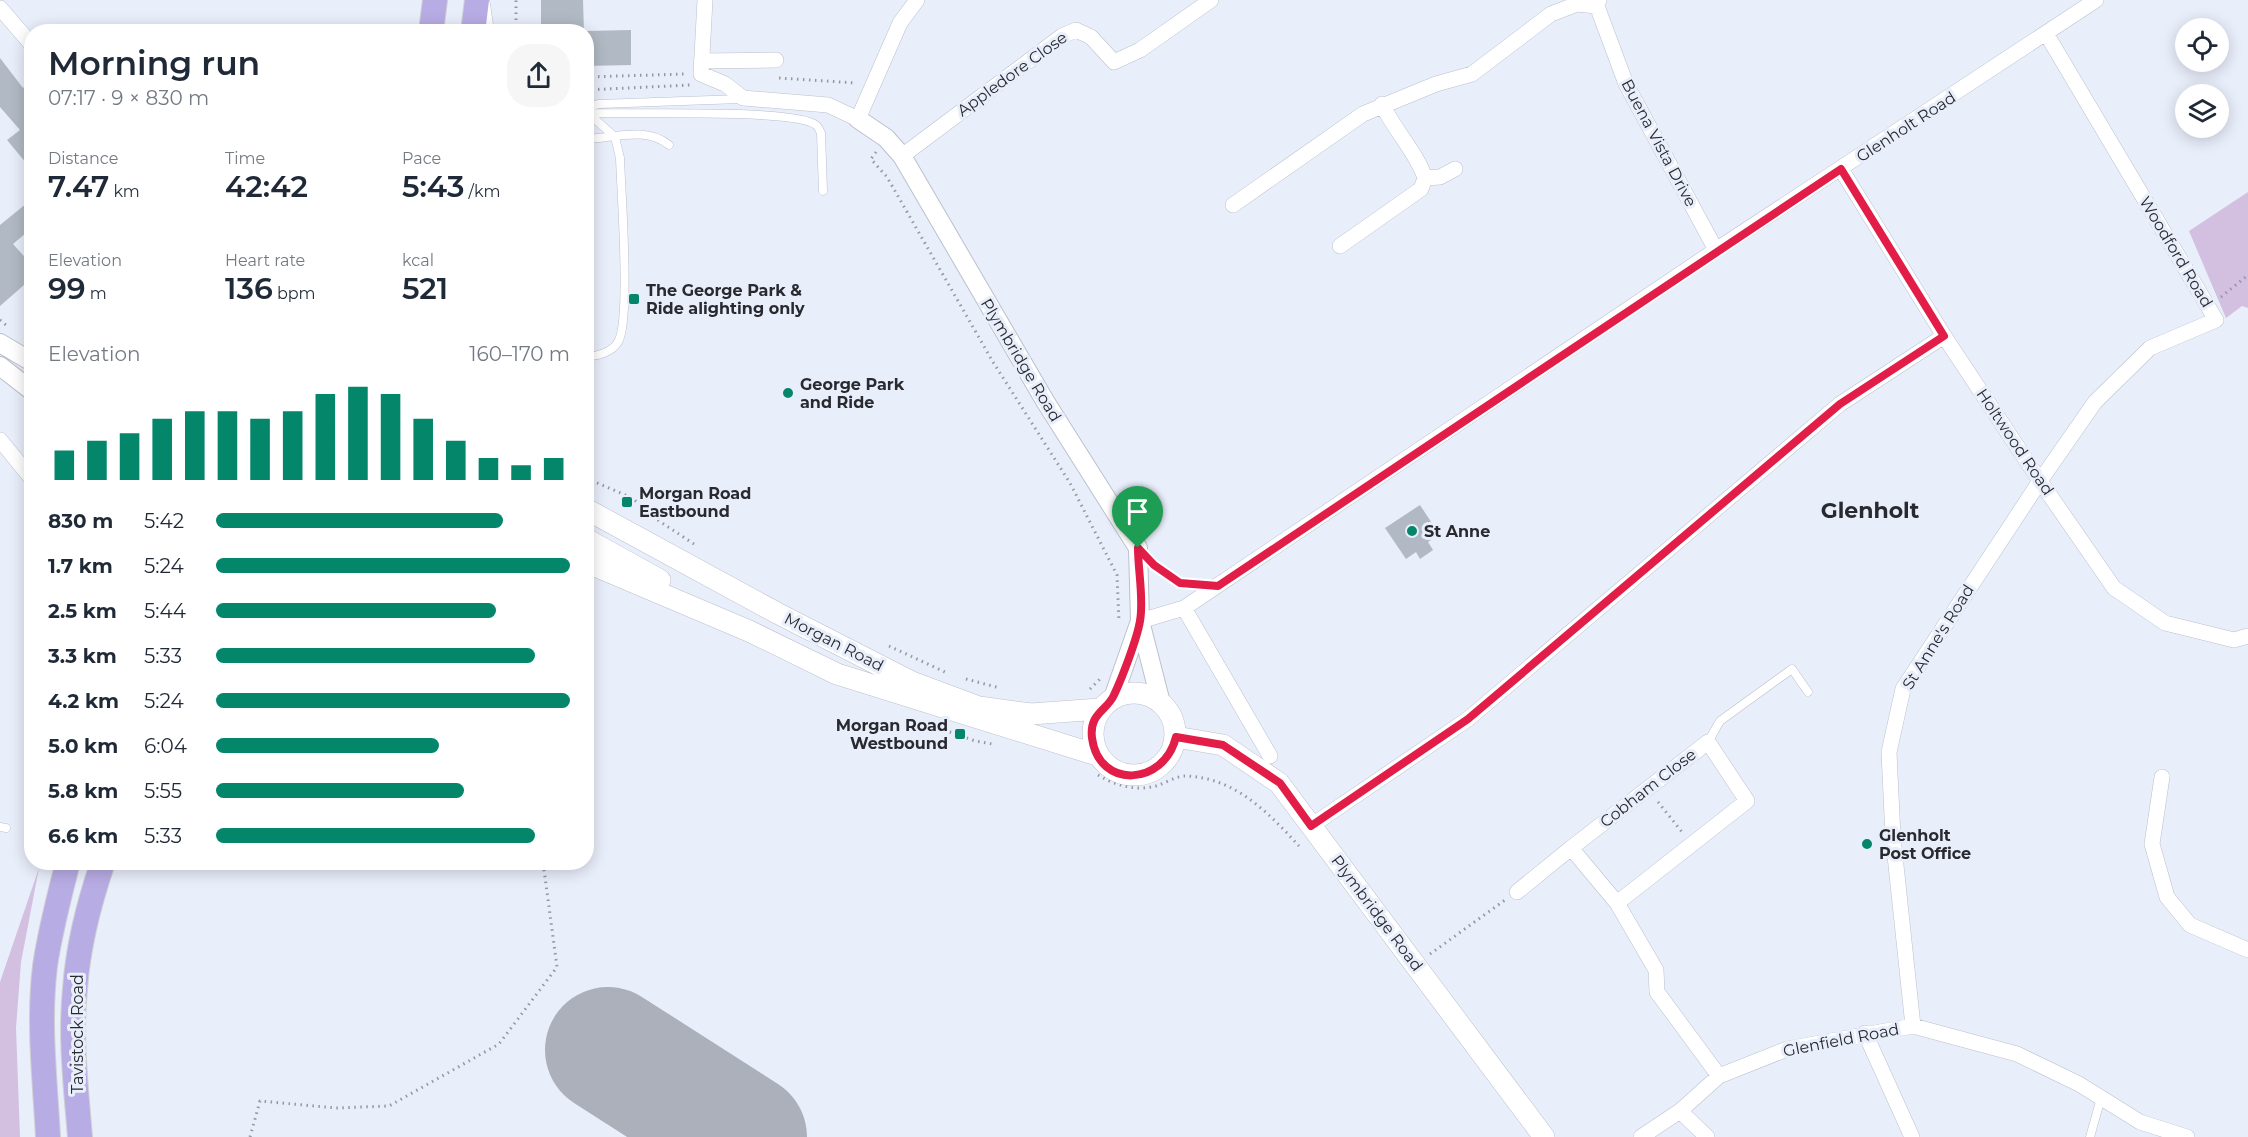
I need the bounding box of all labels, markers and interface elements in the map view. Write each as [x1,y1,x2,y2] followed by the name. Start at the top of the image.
[2175,18,2229,138] map controls
[2175,18,2229,72] button: locate
[953,28,1071,120] street label: Appledore Close
[48,43,260,83] text: Morning run
[507,44,570,107] button: share
[1617,76,1701,210] street label: Buena Vista Drive
[2175,84,2229,138] button: layers
[48,86,209,110] text: 07:17 · 9 × 830 m
[1853,88,1959,166] street label: Glenholt Road
[48,149,118,168] text: Distance
[225,149,265,168] text: Time
[402,149,441,168] text: Pace
[48,168,109,205] text: 7.47
[225,168,308,205] text: 42:42
[402,168,464,205] text: 5:43
[109,182,140,201] text: km
[464,182,500,201] text: /km
[2135,193,2217,311] street label: Woodford Road
[48,251,122,270] text: Elevation
[225,251,305,270] text: Heart rate
[402,251,434,270] text: kcal
[48,270,86,307] text: 99
[225,270,273,307] text: 136
[402,270,448,307] text: 521
[646,281,805,318] place label: The George Park & Ride alighting only
[86,284,107,303] text: m
[273,284,316,303] text: bpm
[627,292,641,306] marker: The George Park & Ride alighting only
[977,295,1065,425] street label: Plymbridge Road
[48,342,140,366] text: Elevation
[469,342,570,366] text: 160–170 m
[800,375,905,412] place label: George Park and Ride
[1972,385,2058,499] street label: Holtwood Road
[781,386,795,400] marker: George Park and Ride
[639,484,751,521] place label: Morgan Road Eastbound
[1112,486,1163,548] pin
[620,495,634,509] marker: Morgan Road Eastbound
[1121,495,1154,528] icon: arrive
[1821,497,1920,524] district label: Glenholt
[48,509,113,533] text: 830 m
[144,509,184,533] text: 5:42
[1424,522,1490,541] place label: St Anne
[1405,524,1419,538] marker: St Anne
[48,554,113,578] text: 1.7 km
[144,554,184,578] text: 5:24
[1898,581,1978,693] street label: St Anne's Road
[48,599,117,623] text: 2.5 km
[144,599,186,623] text: 5:44
[781,609,887,675] street label: Morgan Road
[48,644,117,668] text: 3.3 km
[144,644,182,668] text: 5:33
[48,689,119,713] text: 4.2 km
[144,689,184,713] text: 5:24
[836,716,948,753] place label: Morgan Road Westbound
[953,727,967,741] marker: Morgan Road Westbound
[48,734,118,758] text: 5.0 km
[144,734,187,758] text: 6:04
[1596,745,1700,831] street label: Cobham Close
[48,779,118,803] text: 5.8 km
[144,779,182,803] text: 5:55
[48,824,118,848] text: 6.6 km
[144,824,182,848] text: 5:33
[1879,826,1971,863] place label: Glenholt Post Office
[1860,837,1874,851] marker: Glenholt Post Office
[1327,851,1427,975] street label: Plymbridge Road
[68,974,87,1094] street label: Tavistock Road
[1781,1019,1901,1061] street label: Glenfield Road

